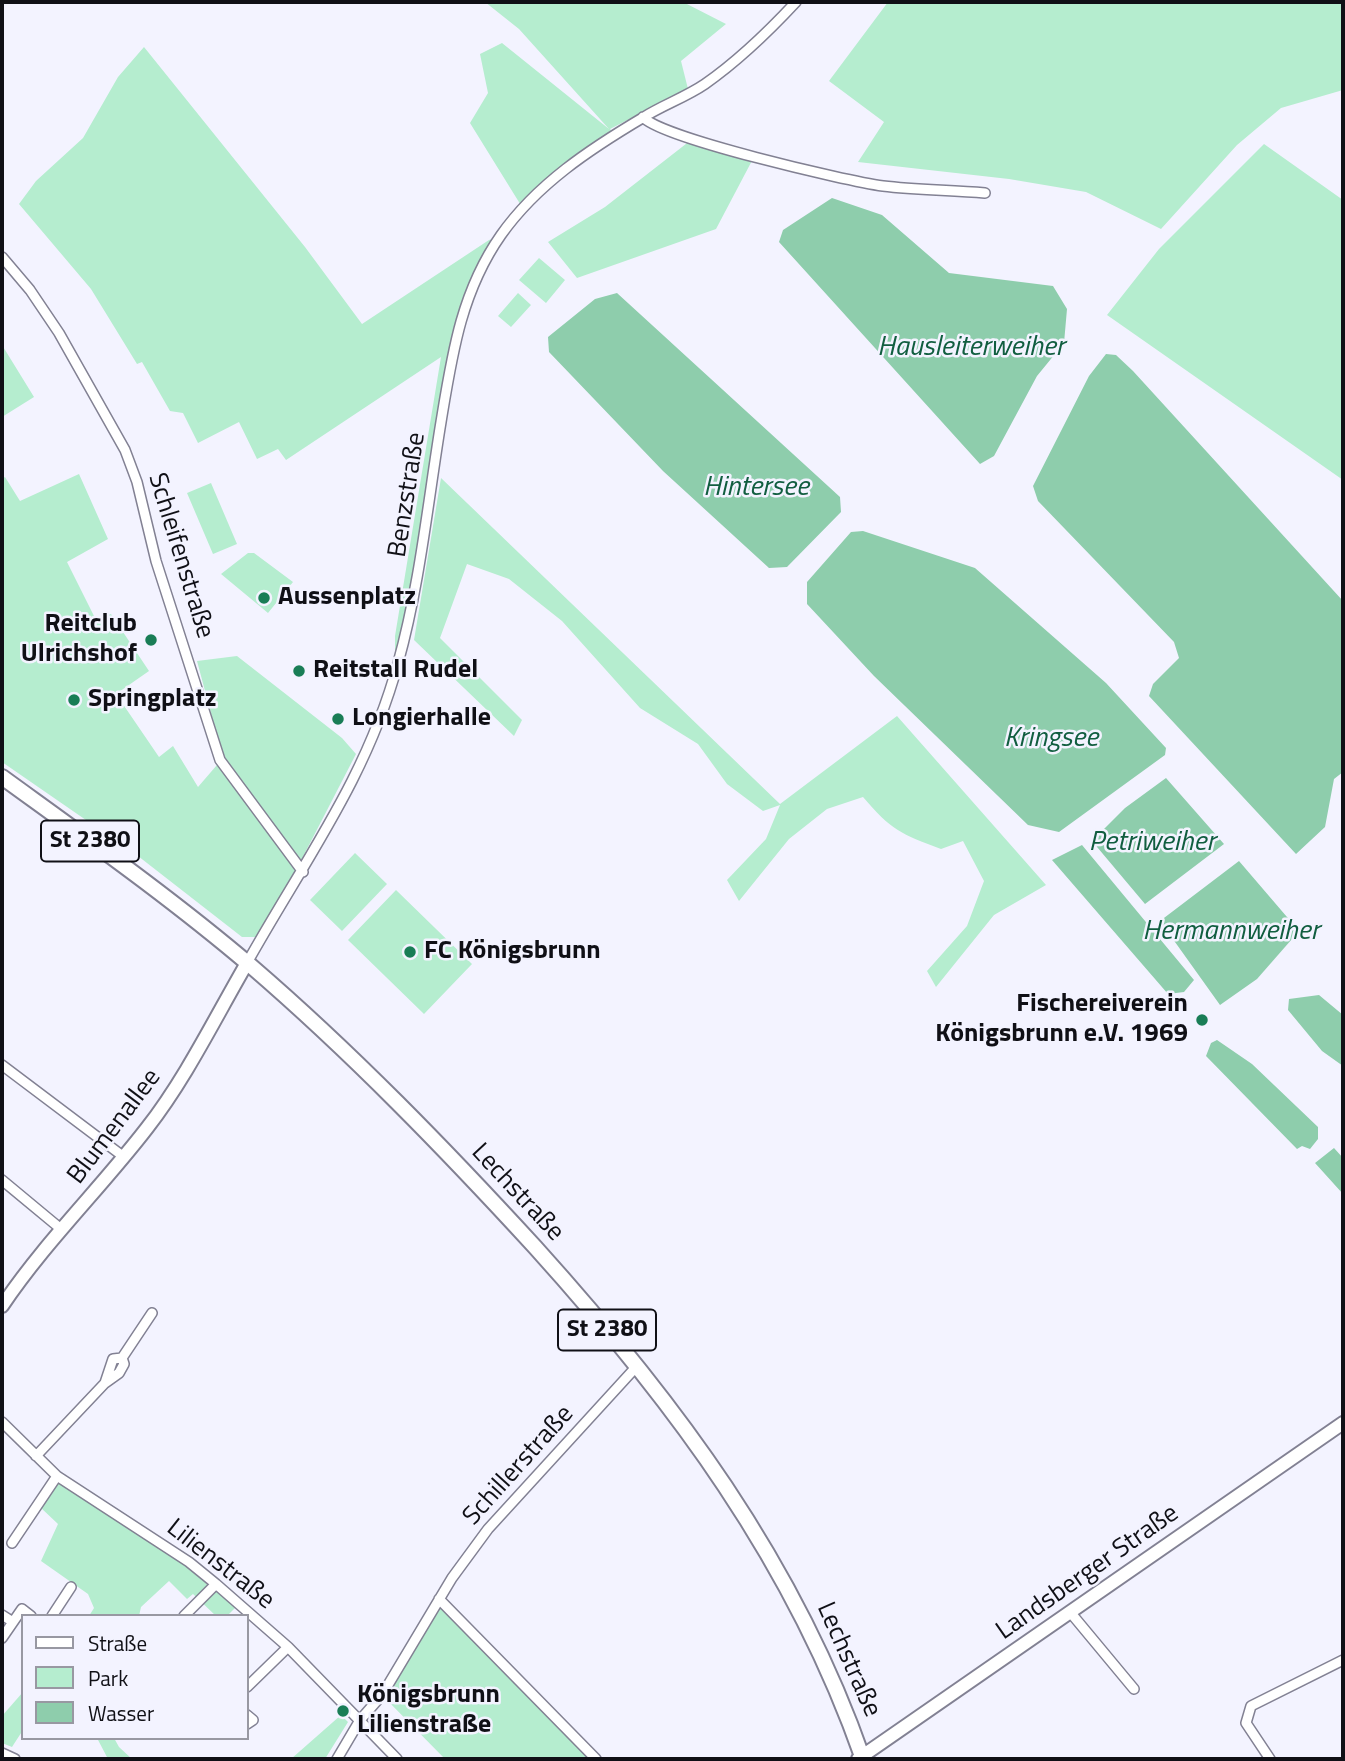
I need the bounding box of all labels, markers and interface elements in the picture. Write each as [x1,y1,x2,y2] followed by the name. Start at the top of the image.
[877,331,1065,365] water label: Hausleiterweiher
[383,430,433,560] street label: Benzstraße
[140,470,220,642] street label: Schleifenstraße
[703,471,809,505] water label: Hintersee
[278,582,416,614] place label: Aussenplatz
[256,590,272,606] marker: Aussenplatz
[21,609,137,670] place label: Reitclub Ulrichshof
[143,632,159,648] marker: Reitclub Ulrichshof
[313,655,478,687] place label: Reitstall Rudel
[291,663,307,679] marker: Reitstall Rudel
[88,684,217,716] place label: Springplatz
[66,692,82,708] marker: Springplatz
[352,703,491,735] place label: Longierhalle
[330,711,346,727] marker: Longierhalle
[1004,722,1098,756] water label: Kringsee
[41,820,139,862] road number: St 2380
[1089,826,1215,860] water label: Petriweiher
[1142,915,1320,949] water label: Hermannweiher
[424,936,601,968] place label: FC Königsbrunn
[402,944,418,960] marker: FC Königsbrunn
[935,989,1188,1050] place label: Fischereiverein Königsbrunn e.V. 1969
[1194,1012,1210,1028] marker: Fischereiverein Königsbrunn e.V. 1969
[62,1063,168,1191] street label: Blumenallee
[464,1138,570,1248] street label: Lechstraße
[558,1310,656,1350] road number: St 2380
[457,1400,581,1532] street label: Schillerstraße
[991,1499,1185,1647] street label: Landsberger Straße
[160,1513,280,1617] street label: Lilienstraße
[809,1598,887,1722] street label: Lechstraße
[21,1614,248,1740] legend
[88,1627,147,1659] text: Straße
[88,1662,128,1694] text: Park
[357,1680,500,1742] place label: Königsbrunn Lilienstraße
[88,1697,154,1729] text: Wasser
[335,1703,351,1719] marker: Königsbrunn Lilienstraße

